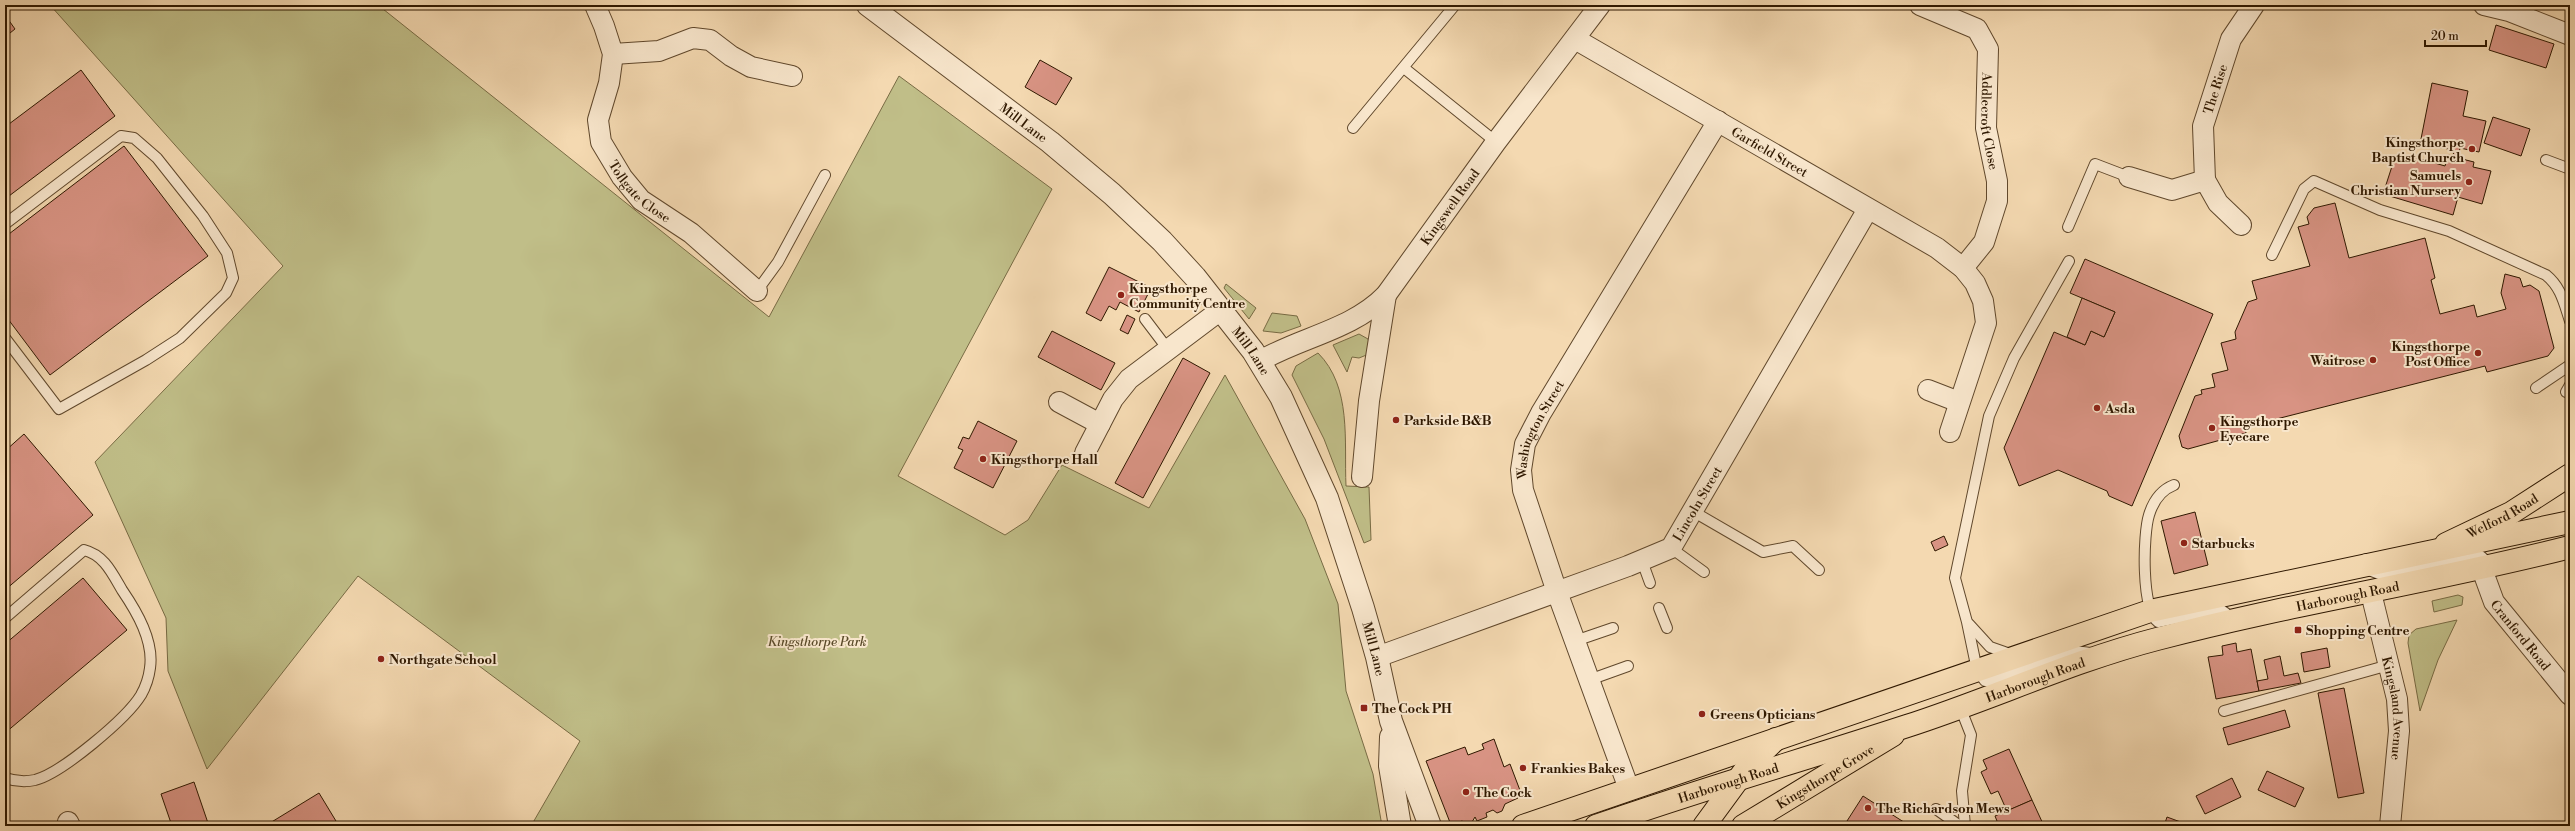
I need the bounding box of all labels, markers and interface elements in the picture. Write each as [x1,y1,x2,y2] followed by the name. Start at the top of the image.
[2425,22,2486,48] scale bar
[2431,29,2459,44] text: 20 m
[2200,62,2232,116] street label: The Rise
[1977,71,2002,172] street label: Addlecroft Close
[996,100,1051,146] street label: Mill Lane
[1728,124,1811,181] street label: Garfield Street
[2371,135,2464,166] place label: Kingsthorpe Baptist Church
[2467,144,2477,154] marker: Kingsthorpe Baptist Church
[605,158,674,227] street label: Tollgate Close
[1418,165,1484,248] street label: Kingswell Road
[2351,168,2461,199] place label: Samuels Christian Nursery
[2464,177,2474,187] marker: Samuels Christian Nursery
[1129,281,1245,312] place label: Kingsthorpe Community Centre
[1116,290,1126,300] marker: Kingsthorpe Community Centre
[1228,324,1273,379] street label: Mill Lane
[2392,339,2470,370] place label: Kingsthorpe Post Office
[2473,348,2483,358] marker: Kingsthorpe Post Office
[2309,353,2365,369] place label: Waitrose
[2368,355,2378,365] marker: Waitrose
[1514,377,1568,481] street label: Washington Street
[2104,401,2136,417] place label: Asda
[2092,403,2102,413] marker: Asda
[1404,413,1492,429] place label: Parkside B&B
[2220,414,2298,445] place label: Kingsthorpe Eyecare
[1391,415,1401,425] marker: Parkside B&B
[2207,423,2217,433] marker: Kingsthorpe Eyecare
[991,452,1099,468] place label: Kingsthorpe Hall
[978,454,988,464] marker: Kingsthorpe Hall
[1670,463,1726,544] street label: Lincoln Street
[2463,490,2542,542] street label: Welford Road
[2192,536,2255,552] place label: Starbucks
[2179,538,2189,548] marker: Starbucks
[2295,578,2401,615] street label: Harborough Road
[2487,597,2554,674] street label: Cranford Road
[1358,620,1388,678] street label: Mill Lane
[2306,623,2409,639] place label: Shopping Centre
[2293,625,2303,635] marker: Shopping Centre
[768,634,867,650] park label: Kingsthorpe Park
[389,652,497,668] place label: Northgate School
[376,654,386,664] marker: Northgate School
[1984,655,2088,706] street label: Harborough Road
[2378,655,2406,761] street label: Kingsland Avenue
[1372,701,1452,717] place label: The Cock PH
[1359,703,1369,713] marker: The Cock PH
[1710,707,1816,723] place label: Greens Opticians
[1697,709,1707,719] marker: Greens Opticians
[1774,741,1878,813] street label: Kingsthorpe Grove
[1676,760,1781,807] street label: Harborough Road
[1531,761,1626,777] place label: Frankies Bakes
[1518,763,1528,773] marker: Frankies Bakes
[1474,785,1533,801] place label: The Cock
[1461,787,1471,797] marker: The Cock
[1876,801,2010,817] place label: The Richardson Mews
[1863,803,1873,813] marker: The Richardson Mews

